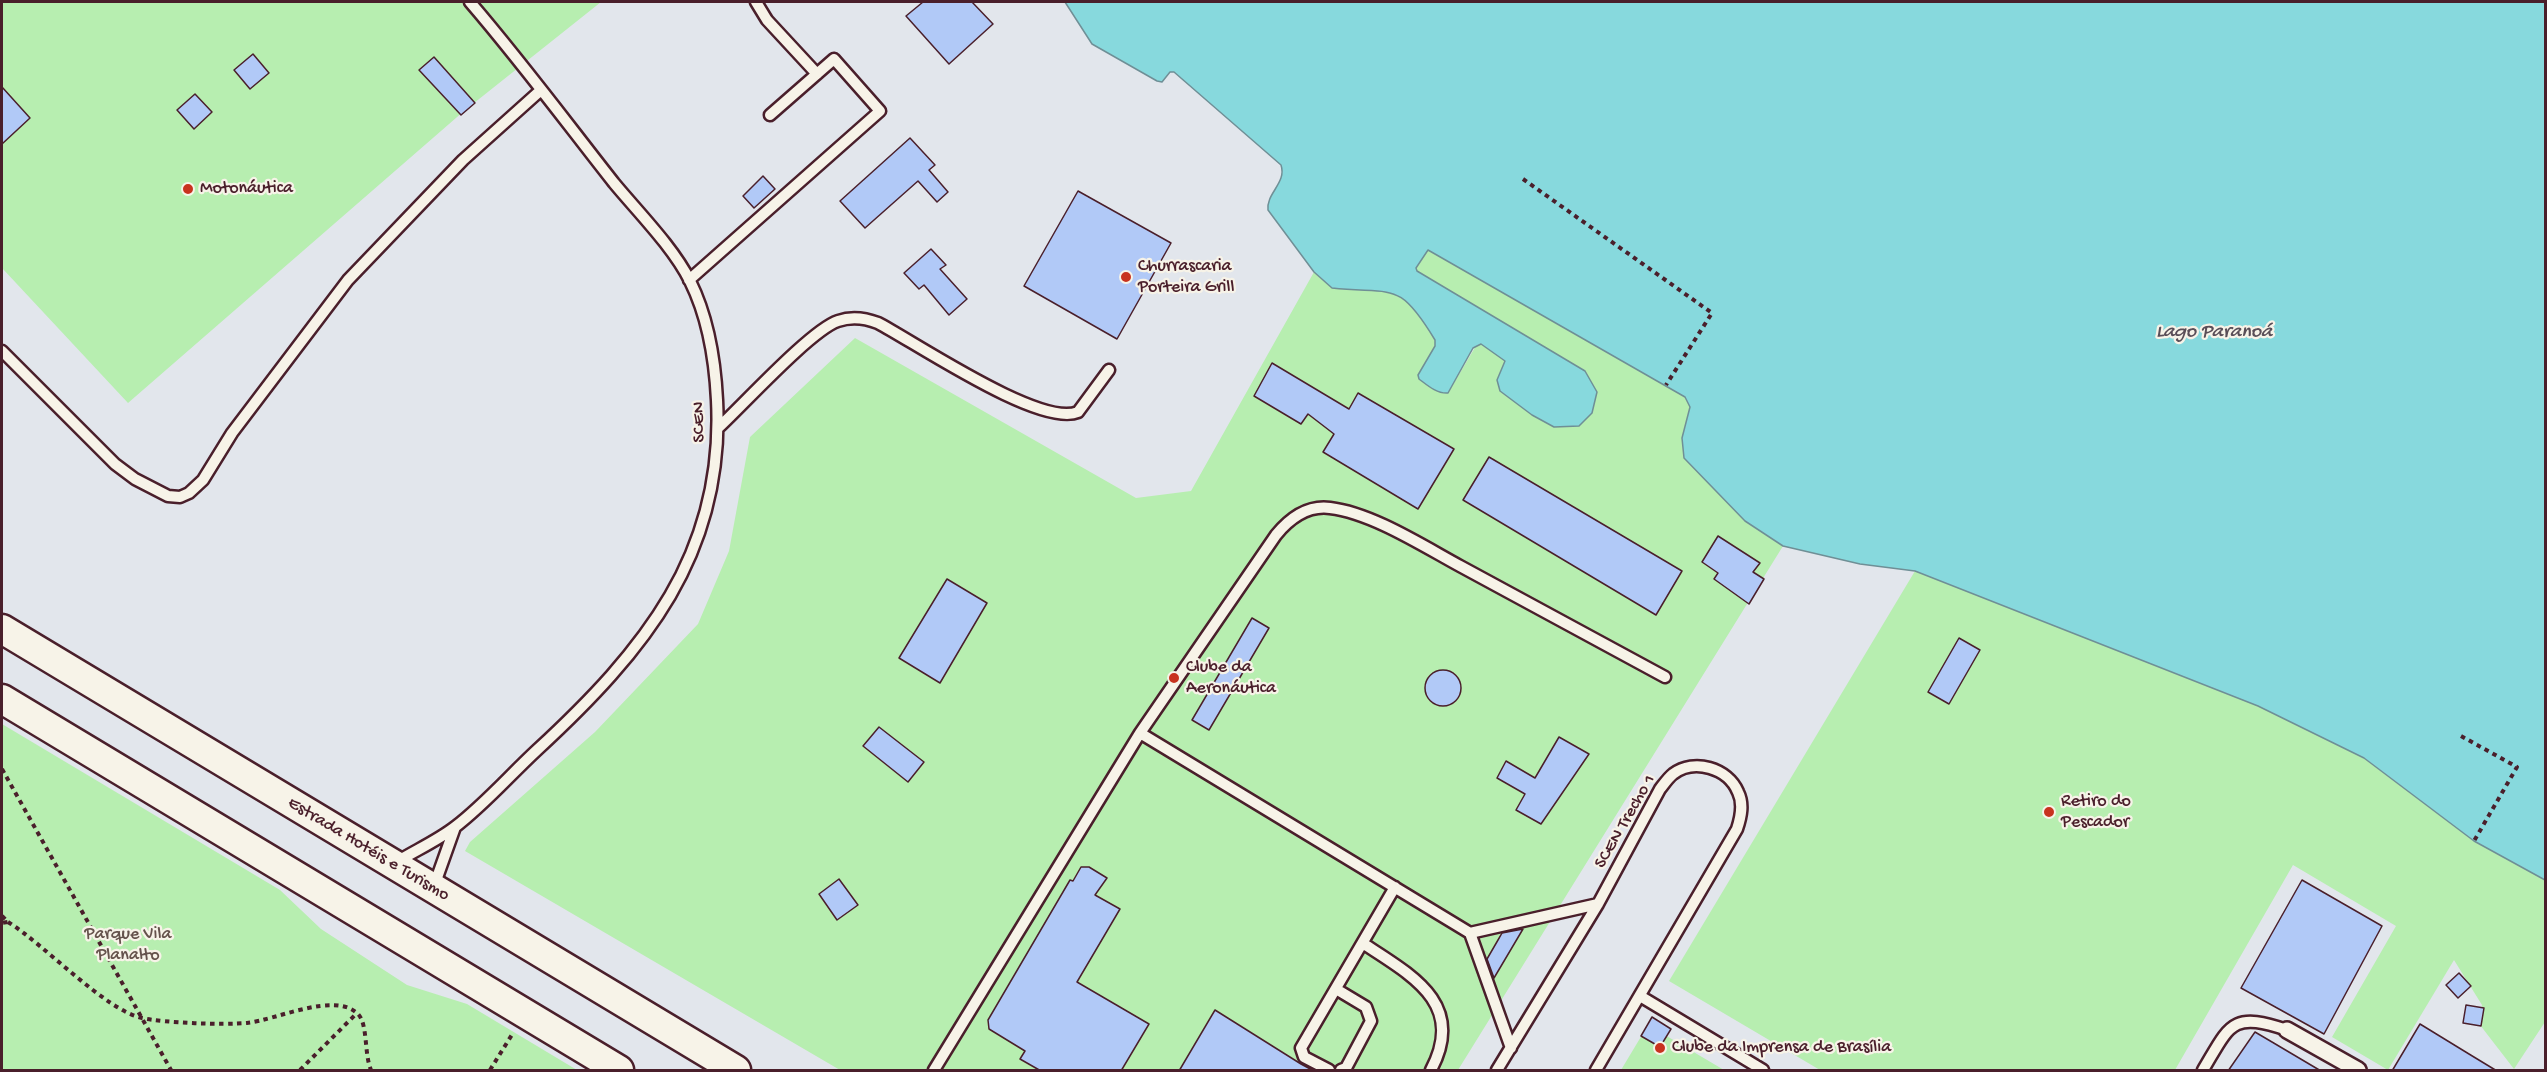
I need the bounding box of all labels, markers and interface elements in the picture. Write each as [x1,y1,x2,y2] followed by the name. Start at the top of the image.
[200,178,293,200] place label: Motonáutica
[181,182,195,196] marker: Motonáutica
[1138,256,1234,298] place label: Churrascaria Porteira Grill
[1119,270,1133,284] marker: Churrascaria Porteira Grill
[2156,321,2272,345] water label: Lago Paranoá
[689,401,711,443] street label: SCEN
[1186,657,1276,700] place label: Clube da Aeronáutica
[1167,671,1181,685] marker: Clube da Aeronáutica
[1591,771,1661,873] street label: SCEN Trecho 1
[2061,791,2131,834] place label: Retiro do Pescador
[283,793,453,907] street label: Estrada Hotéis e Turismo
[2042,805,2056,819] marker: Retiro do Pescador
[85,924,171,966] park label: Parque Vila Planalto
[1672,1037,1891,1059] place label: Clube da Imprensa de Brasília
[1653,1041,1667,1055] marker: Clube da Imprensa de Brasília

